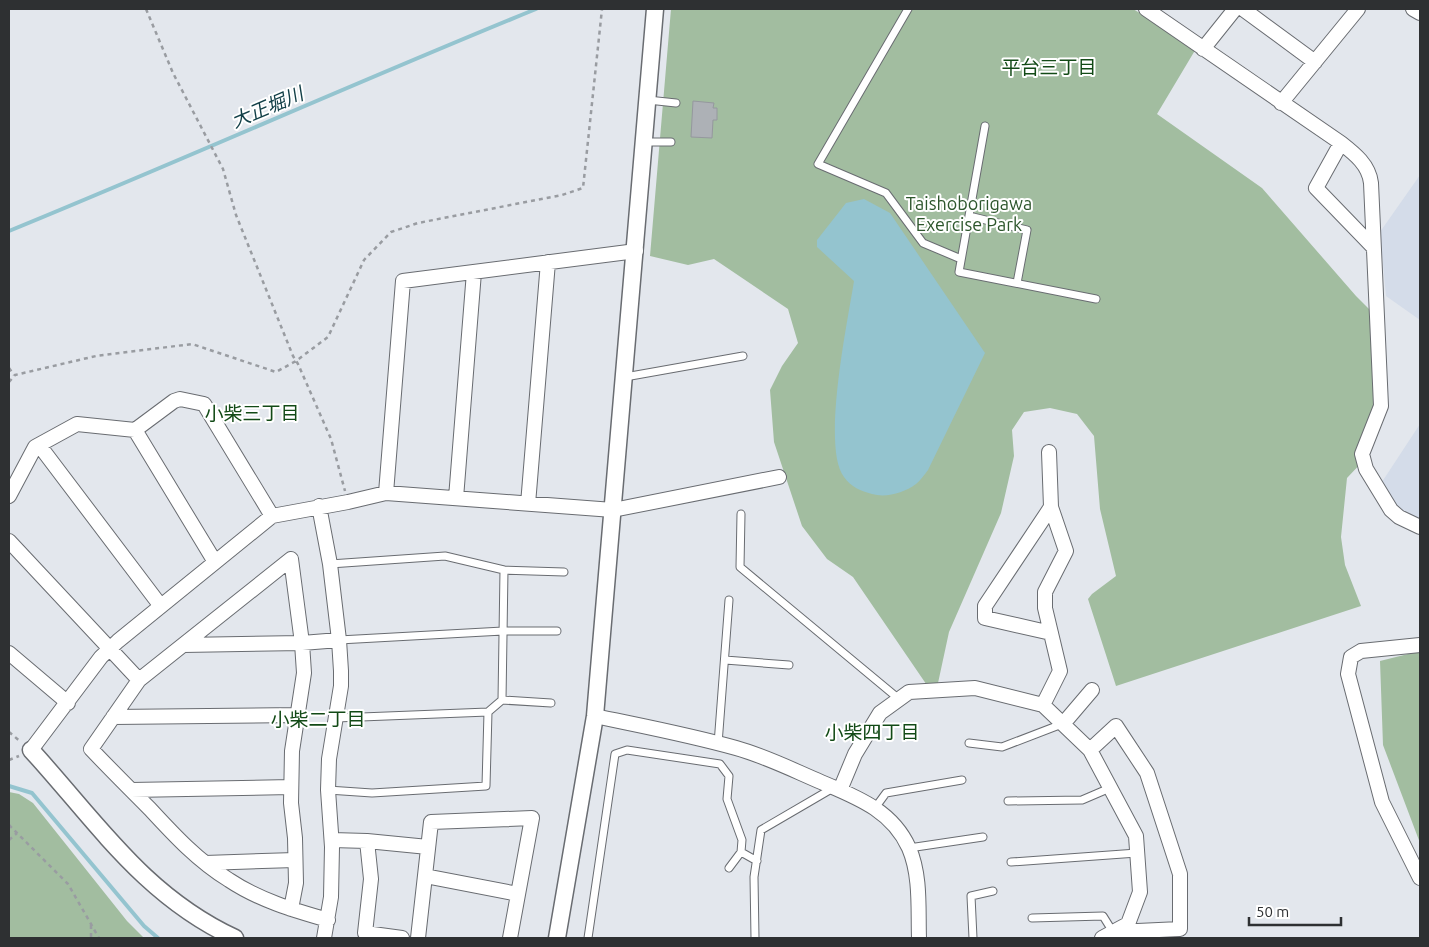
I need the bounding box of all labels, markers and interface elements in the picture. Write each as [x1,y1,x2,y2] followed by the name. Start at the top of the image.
[1001,56,1097,78] district label: 平台三丁目
[228,81,308,132] water label: 大正堀川
[906,193,1032,234] park label: Taishoborigawa Exercise Park
[204,402,300,424] district label: 小柴三丁目
[270,708,366,730] district label: 小柴二丁目
[824,721,920,743] district label: 小柴四丁目
[1249,894,1342,926] scale bar
[1256,903,1289,920] text: 50 m

